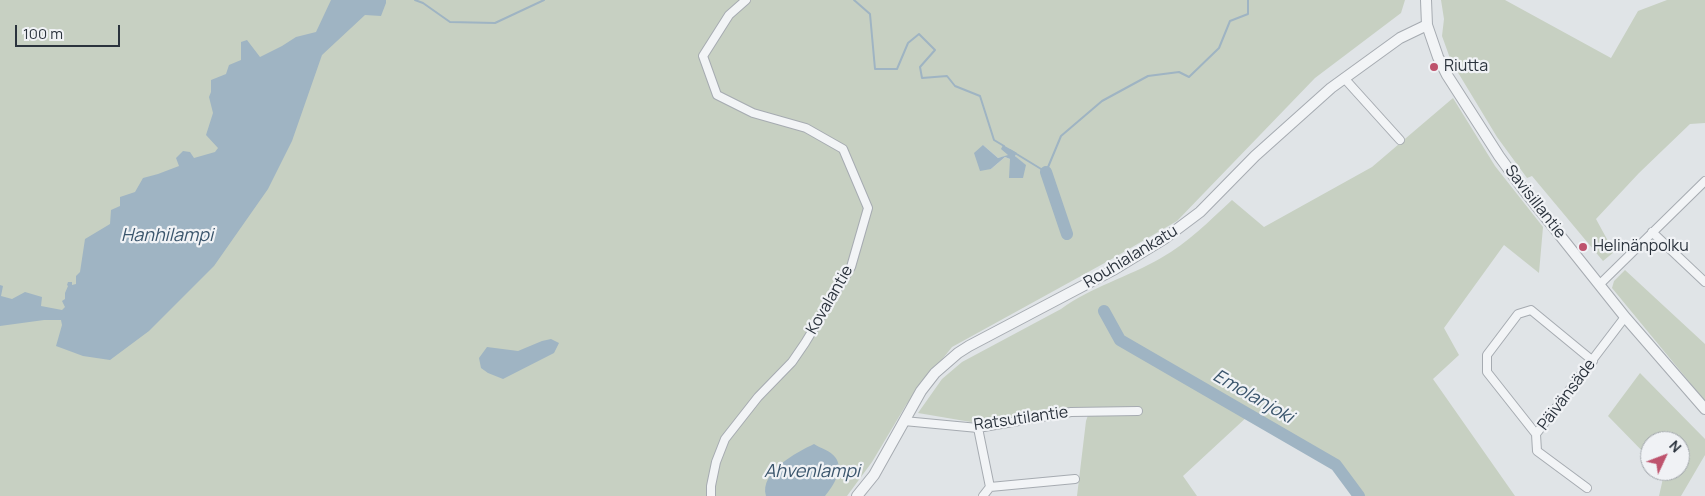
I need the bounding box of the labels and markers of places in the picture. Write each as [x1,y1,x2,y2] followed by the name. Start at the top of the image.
[1444,57,1488,77] place label: Riutta
[1428,61,1440,73] marker: Riutta
[1593,237,1689,257] place label: Helinänpolku
[1577,241,1589,253] marker: Helinänpolku

